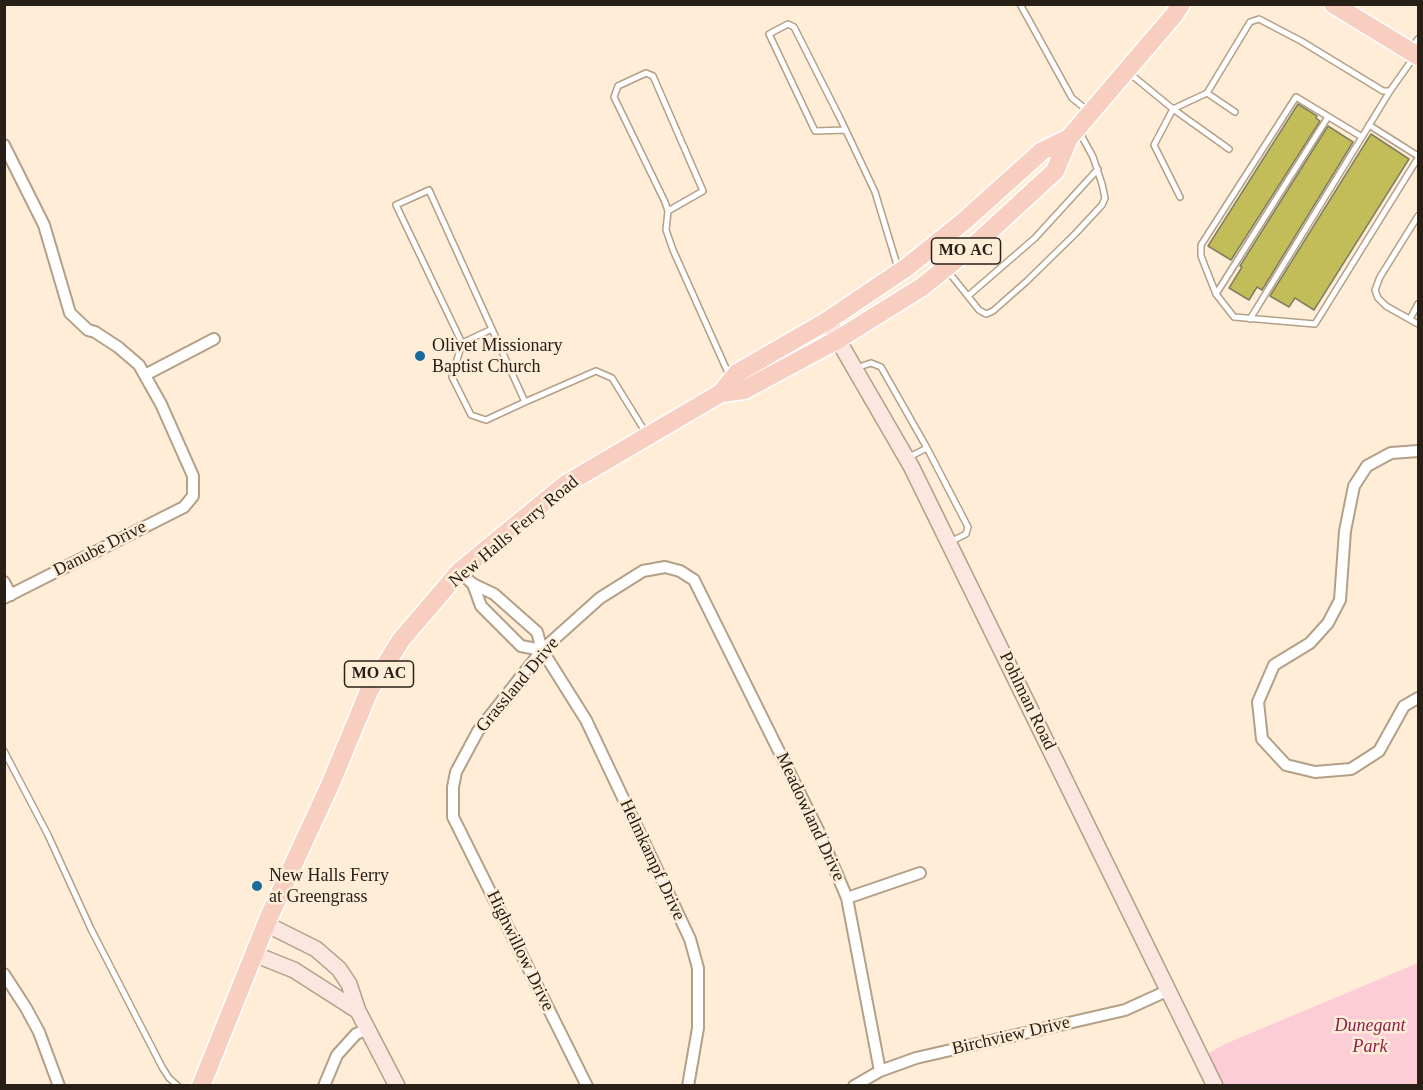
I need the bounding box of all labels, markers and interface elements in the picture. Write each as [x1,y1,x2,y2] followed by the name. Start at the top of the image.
[932,238,1000,264] road number: MO AC
[432,335,562,378] place label: Olivet Missionary Baptist Church
[413,349,427,363] marker: Olivet Missionary Baptist Church
[445,472,583,592] street label: New Halls Ferry Road
[50,516,150,582] street label: Danube Drive
[472,633,564,737] street label: Grassland Drive
[994,648,1060,754] street label: Pohlman Road
[344,661,413,687] road number: MO AC
[771,749,849,885] street label: Meadowland Drive
[614,796,690,924] street label: Helmkampf Drive
[269,865,389,908] place label: New Halls Ferry at Greengrass
[250,879,264,893] marker: New Halls Ferry at Greengrass
[481,887,559,1015] street label: Highwillow Drive
[950,1012,1072,1060] street label: Birchview Drive
[1335,1015,1405,1058] park label: Dunegant Park

